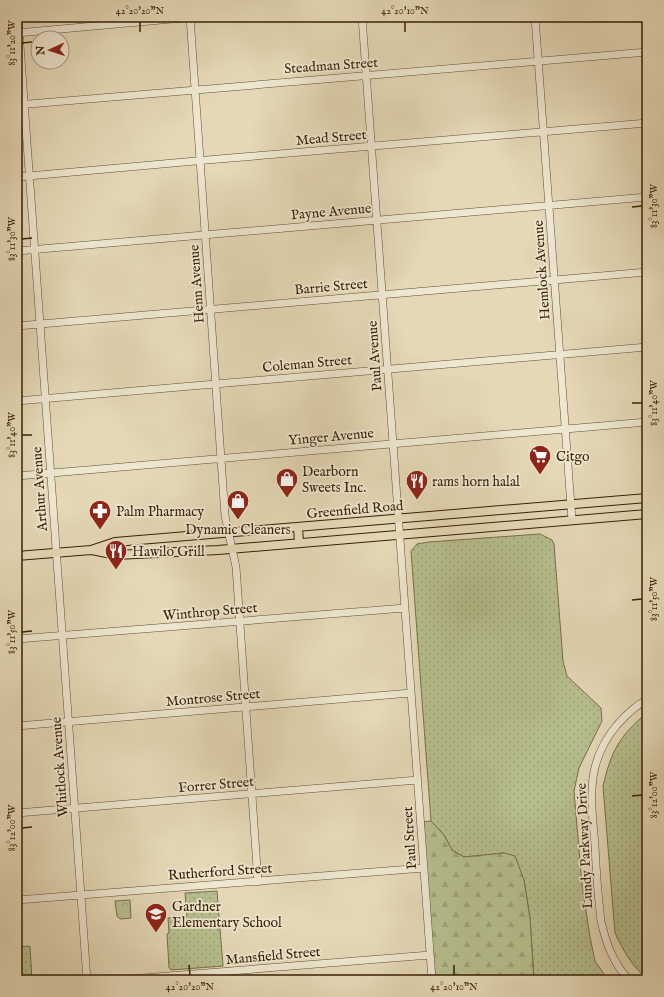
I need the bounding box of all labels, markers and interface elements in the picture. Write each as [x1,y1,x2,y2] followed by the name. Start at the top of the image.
[116,5,165,18] text: 42°20'20"N
[381,5,429,18] text: 42°20'10"N
[6,20,19,66] text: 83°11'20"W
[30,30,70,70] north arrow
[34,45,48,57] text: N
[284,54,379,78] street label: Steadman Street
[295,126,367,150] street label: Mead Street
[648,183,661,228] text: 83°11'30"W
[290,199,373,224] street label: Payne Avenue
[6,216,19,261] text: 83°11'30"W
[530,219,554,320] street label: Hemlock Avenue
[185,243,209,324] street label: Henn Avenue
[294,275,369,299] street label: Barrie Street
[364,319,386,392] street label: Paul Avenue
[262,351,353,377] street label: Coleman Street
[648,380,661,426] text: 83°11'40"W
[6,412,19,458] text: 83°11'40"W
[288,424,375,450] street label: Yinger Avenue
[527,443,553,476] supermarket icon: Citgo
[28,445,52,533] street label: Arthur Avenue
[556,448,590,466] place label: Citgo
[302,463,366,497] place label: Dearborn Sweets Inc.
[274,466,300,499] shop icon: Dearborn Sweets Inc.
[404,468,430,501] restaurant icon: rams horn halal
[432,473,520,491] place label: rams horn halal
[225,488,251,521] shop icon: Dynamic Cleaners
[306,497,405,523] street label: Greenfield Road
[87,498,113,531] pharmacy icon: Palm Pharmacy
[116,503,204,521] place label: Palm Pharmacy
[185,521,291,539] place label: Dynamic Cleaners
[103,538,129,571] restaurant icon: Hawilo Grill
[132,543,205,561] place label: Hawilo Grill
[648,577,661,621] text: 83°11'50"W
[162,599,258,625] street label: Winthrop Street
[6,610,19,654] text: 83°11'50"W
[165,685,261,711] street label: Montrose Street
[47,716,72,818] street label: Whitlock Avenue
[648,771,661,818] text: 83°12'00"W
[177,773,255,797] street label: Forrer Street
[573,782,597,909] street label: Lundy Parkway Drive
[6,804,19,851] text: 83°12'00"W
[399,806,421,870] street label: Paul Street
[167,859,273,885] street label: Rutherford Street
[172,898,282,932] place label: Gardner Elementary School
[143,901,169,934] school or university icon: Gardner Elementary School
[225,943,322,969] street label: Mansfield Street
[166,981,215,994] text: 42°20'20"N
[430,981,478,994] text: 42°20'10"N

